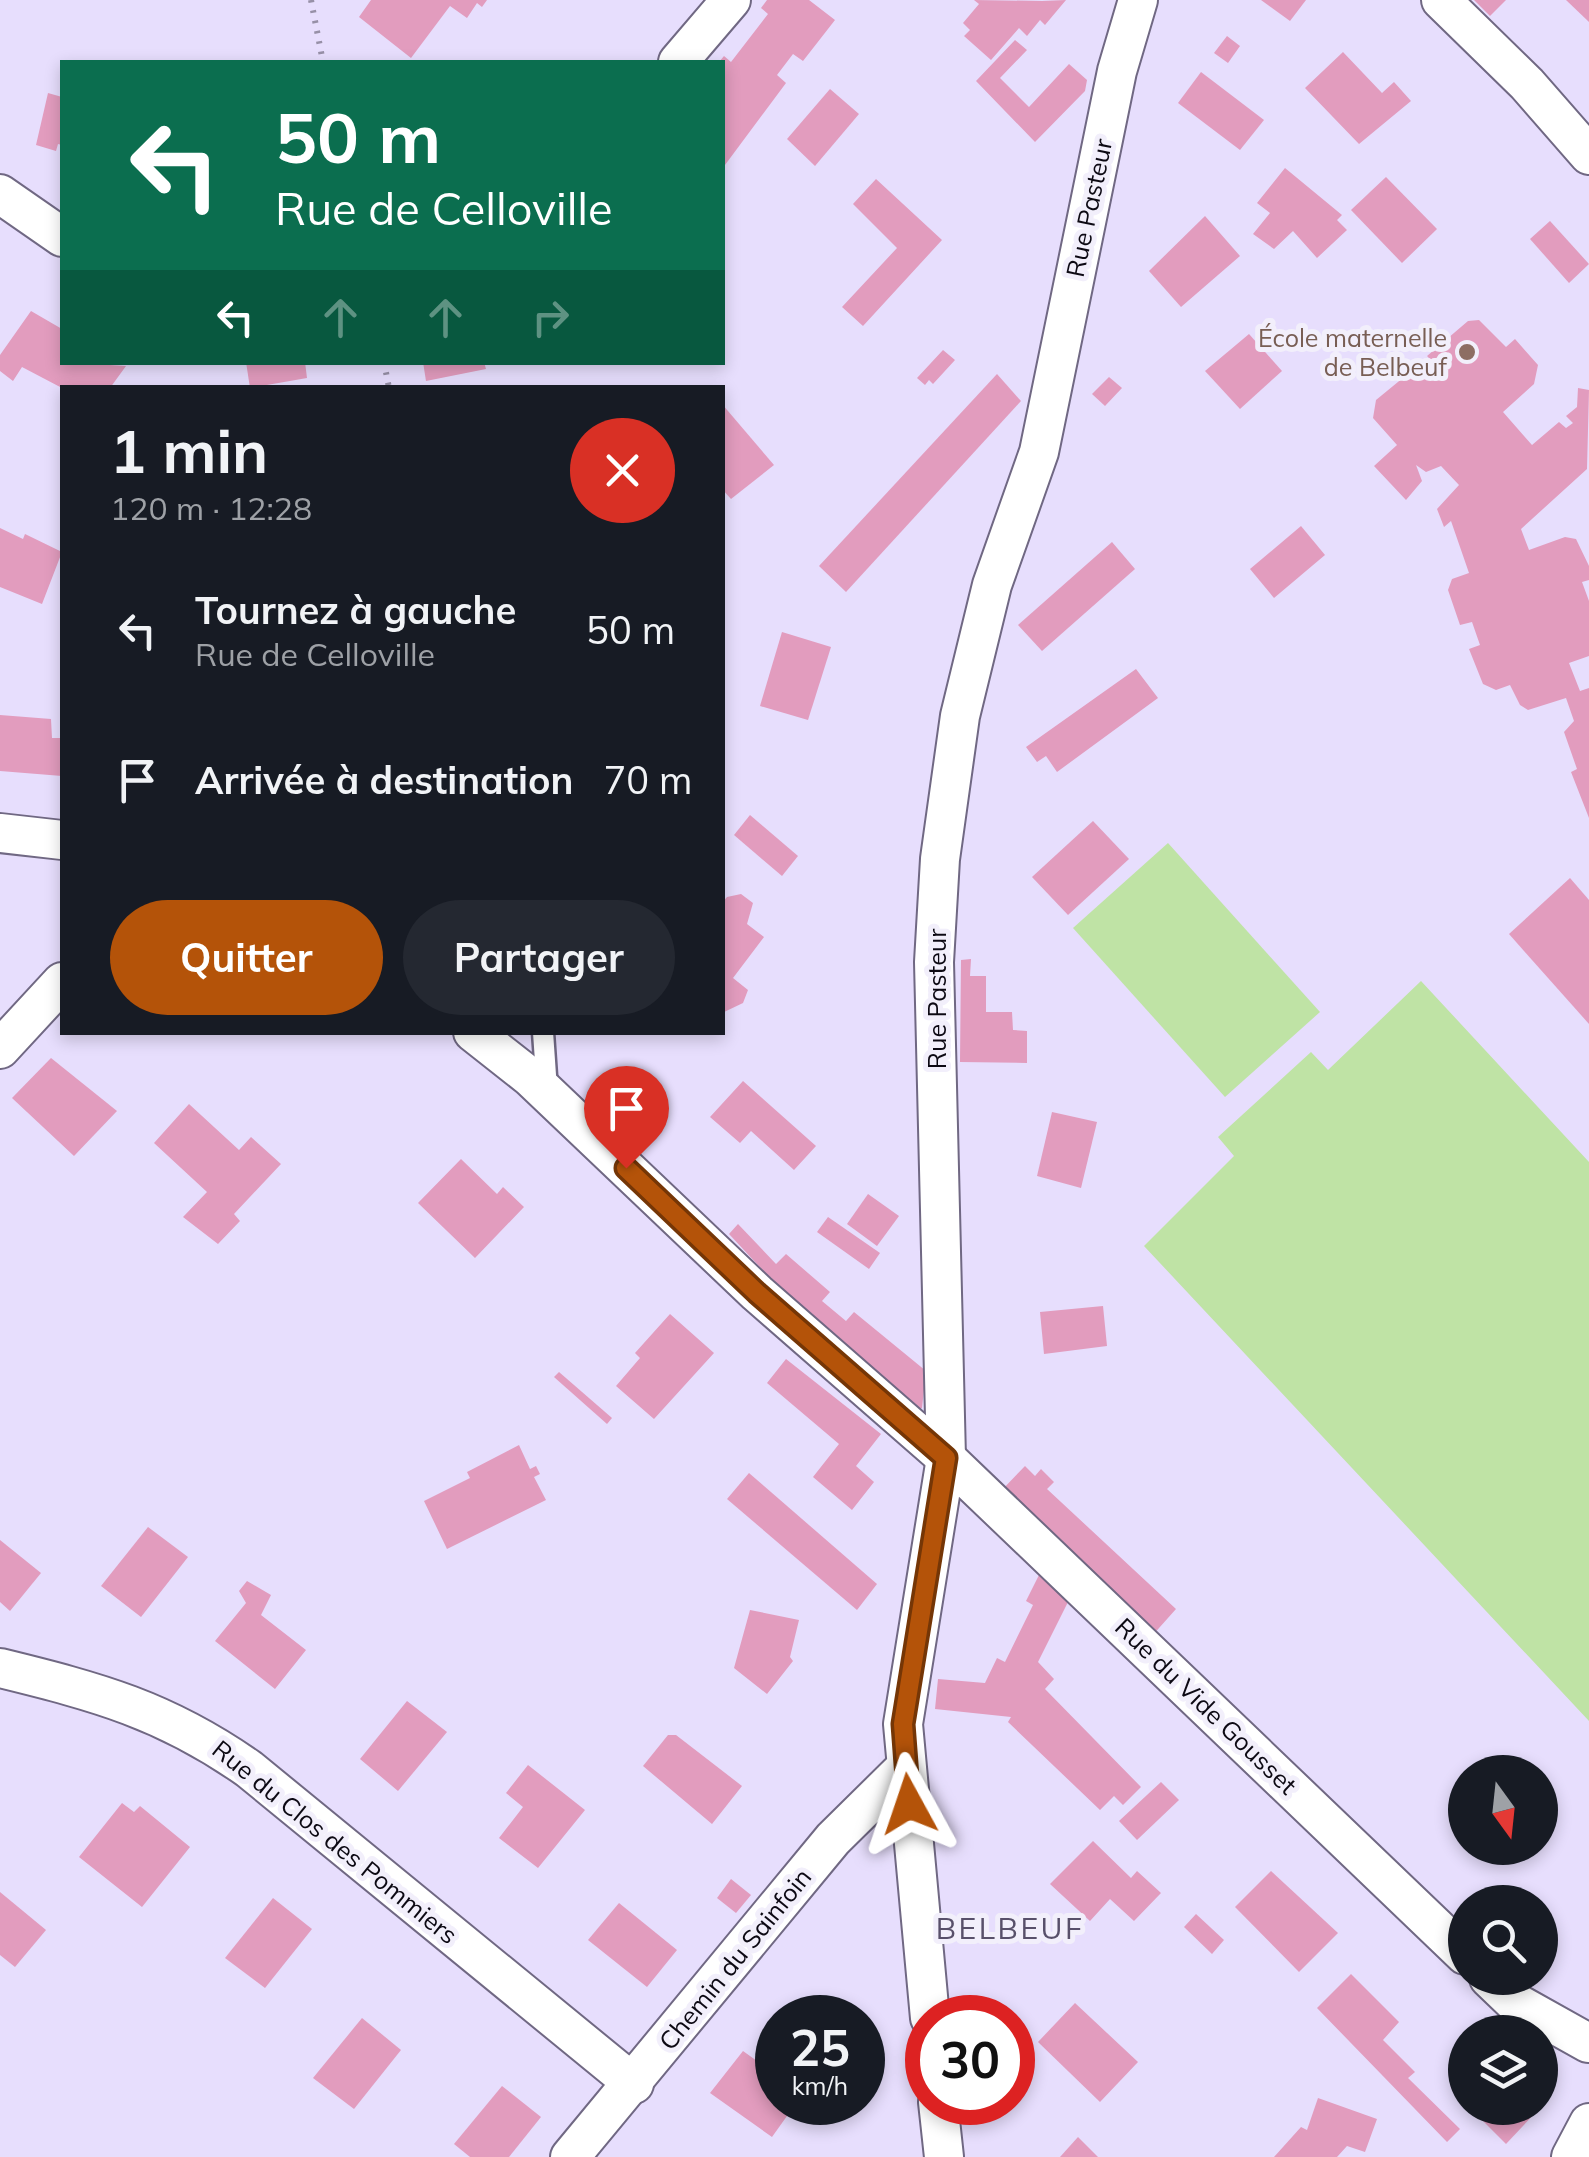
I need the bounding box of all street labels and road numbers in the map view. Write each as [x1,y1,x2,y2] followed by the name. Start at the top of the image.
[1059,136,1118,280] street label: Rue Pasteur
[921,929,952,1069] street label: Rue Pasteur
[1109,1611,1304,1800] street label: Rue du Vide Gousset
[207,1733,464,1950] street label: Rue du Clos des Pommiers
[652,1862,817,2056] street label: Chemin du Sainfoin

